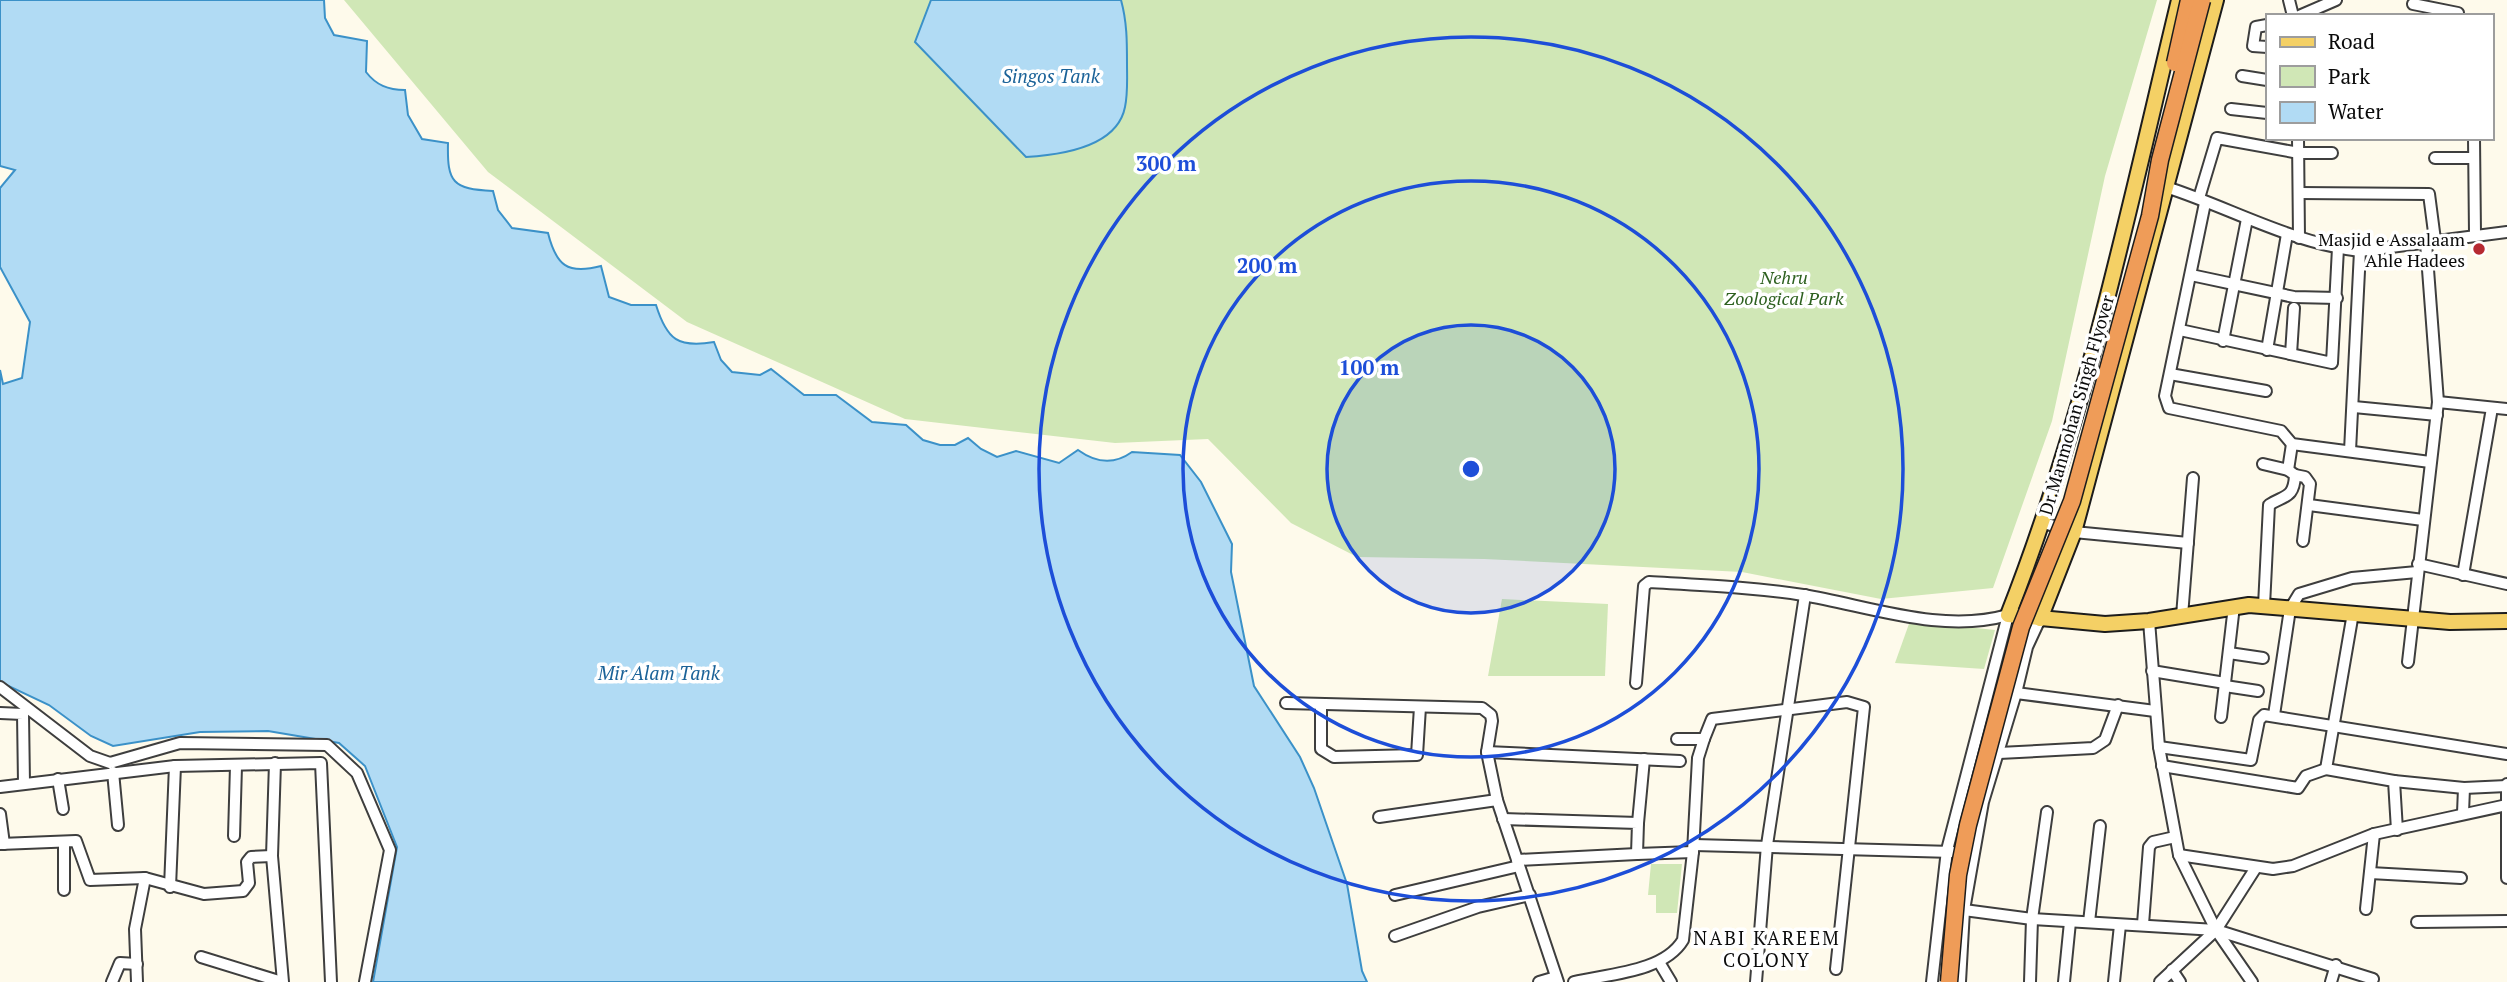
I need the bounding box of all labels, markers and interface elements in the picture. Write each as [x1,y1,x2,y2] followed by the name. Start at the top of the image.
[2266,14,2493,140] legend
[2328,27,2375,55] text: Road
[2328,62,2370,90] text: Park
[1002,63,1101,88] water label: Singos Tank
[2328,97,2383,125] text: Water
[1136,149,1197,177] text: 300 m
[2318,227,2465,272] place label: Masjid e Assalaam Ahle Hadees
[2471,241,2487,257] marker: Masjid e Assalaam Ahle Hadees
[1237,251,1298,279] text: 200 m
[1724,265,1844,310] park label: Nehru Zoological Park
[2033,292,2119,518] street label: Dr.Manmohan Singh Flyover
[1339,353,1400,381] text: 100 m
[1459,457,1483,481] centre of rings
[597,660,721,685] water label: Mir Alam Tank
[1693,925,1841,972] district label: NABI KAREEM COLONY

